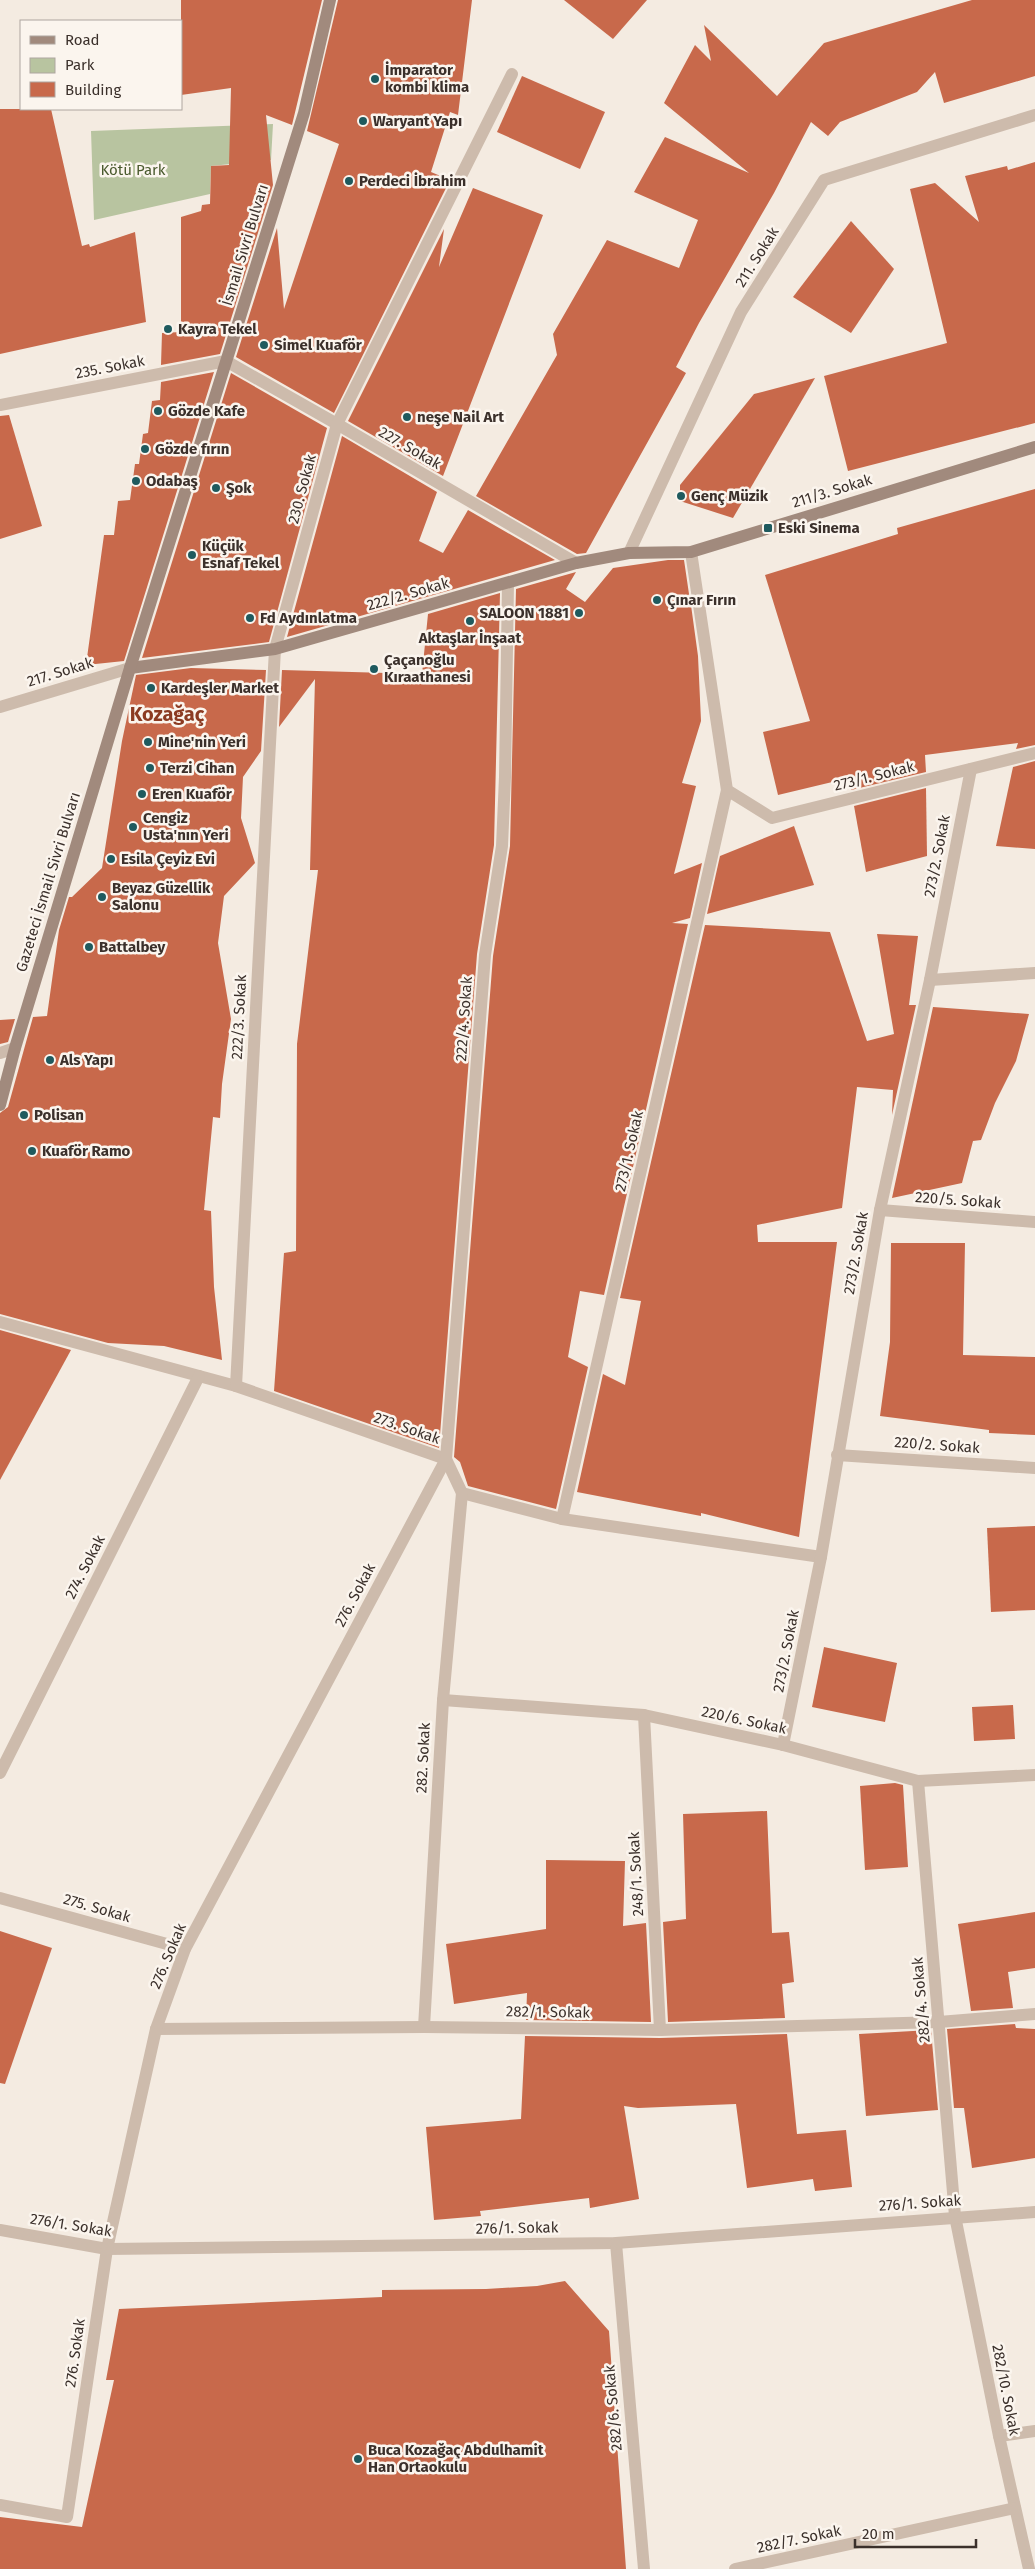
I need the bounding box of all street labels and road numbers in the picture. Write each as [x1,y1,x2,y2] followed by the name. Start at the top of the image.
[218,182,272,308] street label: İsmail Sivri Bulvarı
[731,223,783,290] street label: 211. Sokak
[74,351,146,383] street label: 235. Sokak
[376,423,445,473] street label: 227. Sokak
[284,452,320,526] street label: 230. Sokak
[790,470,874,512] street label: 211/3. Sokak
[365,574,451,614] street label: 222/2. Sokak
[25,653,95,691] street label: 217. Sokak
[832,757,916,795] street label: 273/1. Sokak
[12,790,84,974] street label: Gazeteci İsmail Sivri Bulvarı
[920,813,954,899] street label: 273/2. Sokak
[228,974,250,1060] street label: 222/3. Sokak
[452,976,476,1062] street label: 222/4. Sokak
[611,1109,647,1193] street label: 273/1. Sokak
[914,1188,1002,1212] street label: 220/5. Sokak
[840,1210,872,1296] street label: 273/2. Sokak
[371,1408,443,1448] street label: 273. Sokak
[894,1433,981,1457] street label: 220/2. Sokak
[61,1532,109,1602] street label: 274. Sokak
[331,1560,379,1630] street label: 276. Sokak
[769,1608,803,1694] street label: 273/2. Sokak
[700,1702,788,1738] street label: 220/6. Sokak
[412,1722,434,1794] street label: 282. Sokak
[625,1831,647,1917] street label: 248/1. Sokak
[61,1890,133,1926] street label: 275. Sokak
[146,1920,190,1991] street label: 276. Sokak
[908,1956,934,2044] street label: 282/4. Sokak
[506,2002,591,2022] street label: 282/1. Sokak
[878,2191,962,2215] street label: 276/1. Sokak
[29,2210,113,2240] street label: 276/1. Sokak
[476,2218,559,2238] street label: 276/1. Sokak
[61,2317,89,2389] street label: 276. Sokak
[988,2343,1024,2437] street label: 282/10. Sokak
[600,2364,626,2452] street label: 282/6. Sokak
[755,2521,843,2557] street label: 282/7. Sokak

